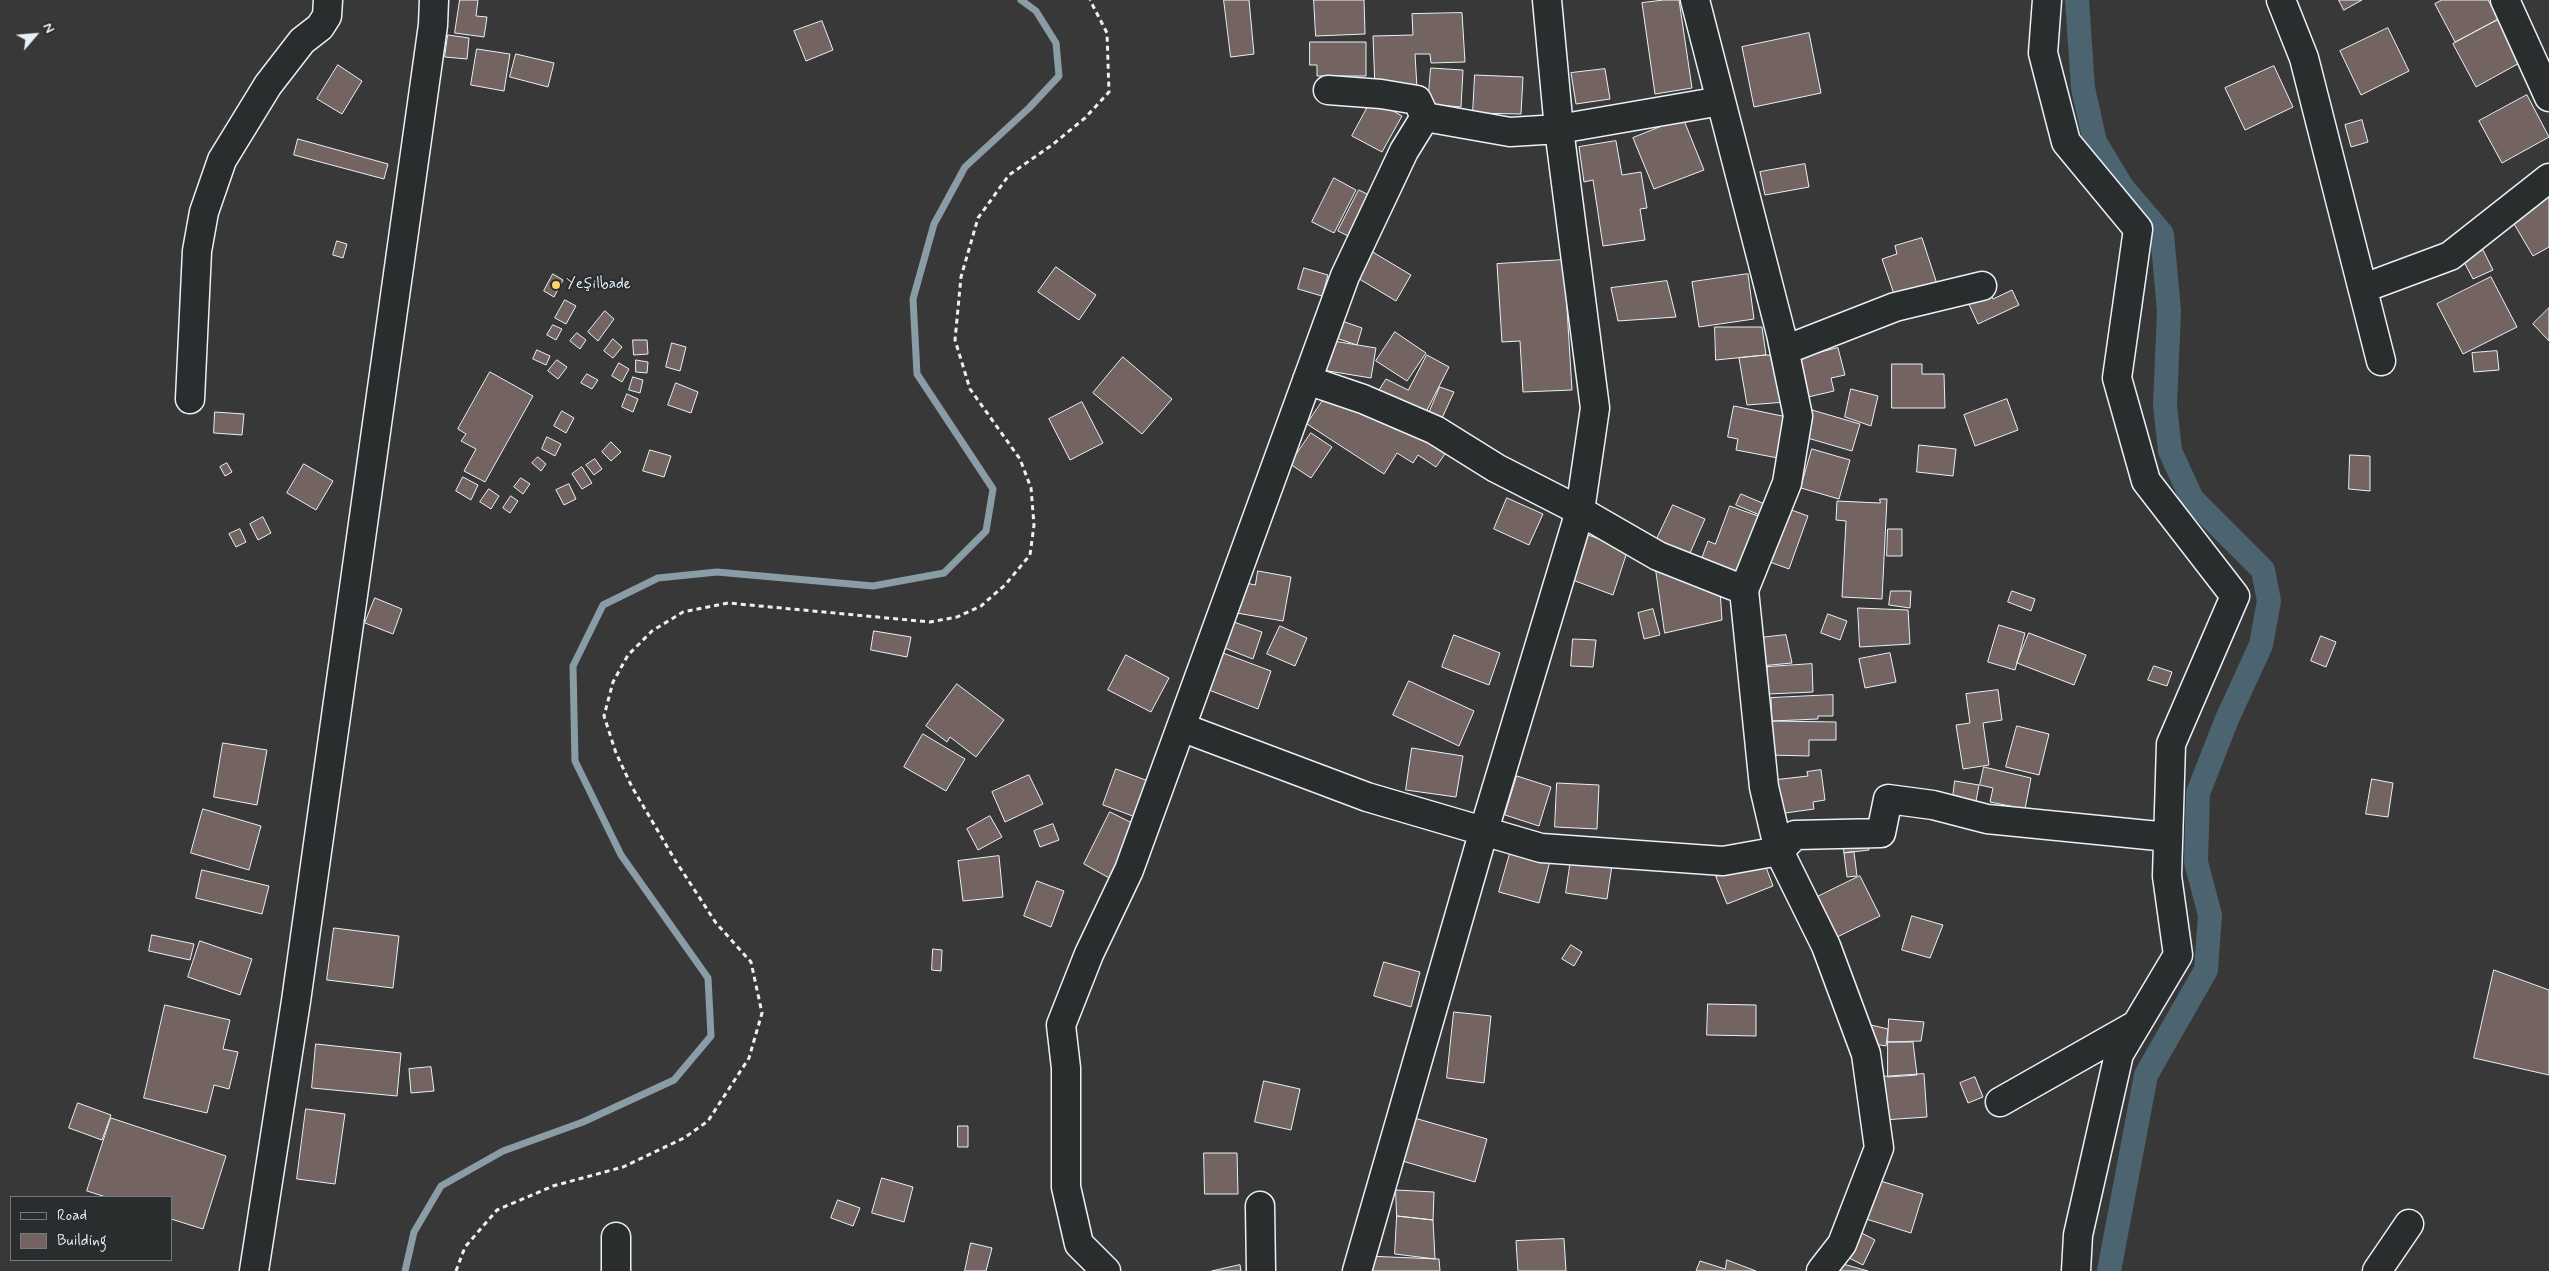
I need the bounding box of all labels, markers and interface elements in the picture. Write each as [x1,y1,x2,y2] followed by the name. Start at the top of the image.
[10,10,60,60] north arrow
[38,20,58,36] text: N
[566,276,631,294] place label: Yeşilbade
[550,279,562,291] marker: Yeşilbade
[10,1196,172,1261] legend
[57,1206,87,1226] text: Road
[57,1231,107,1251] text: Building

